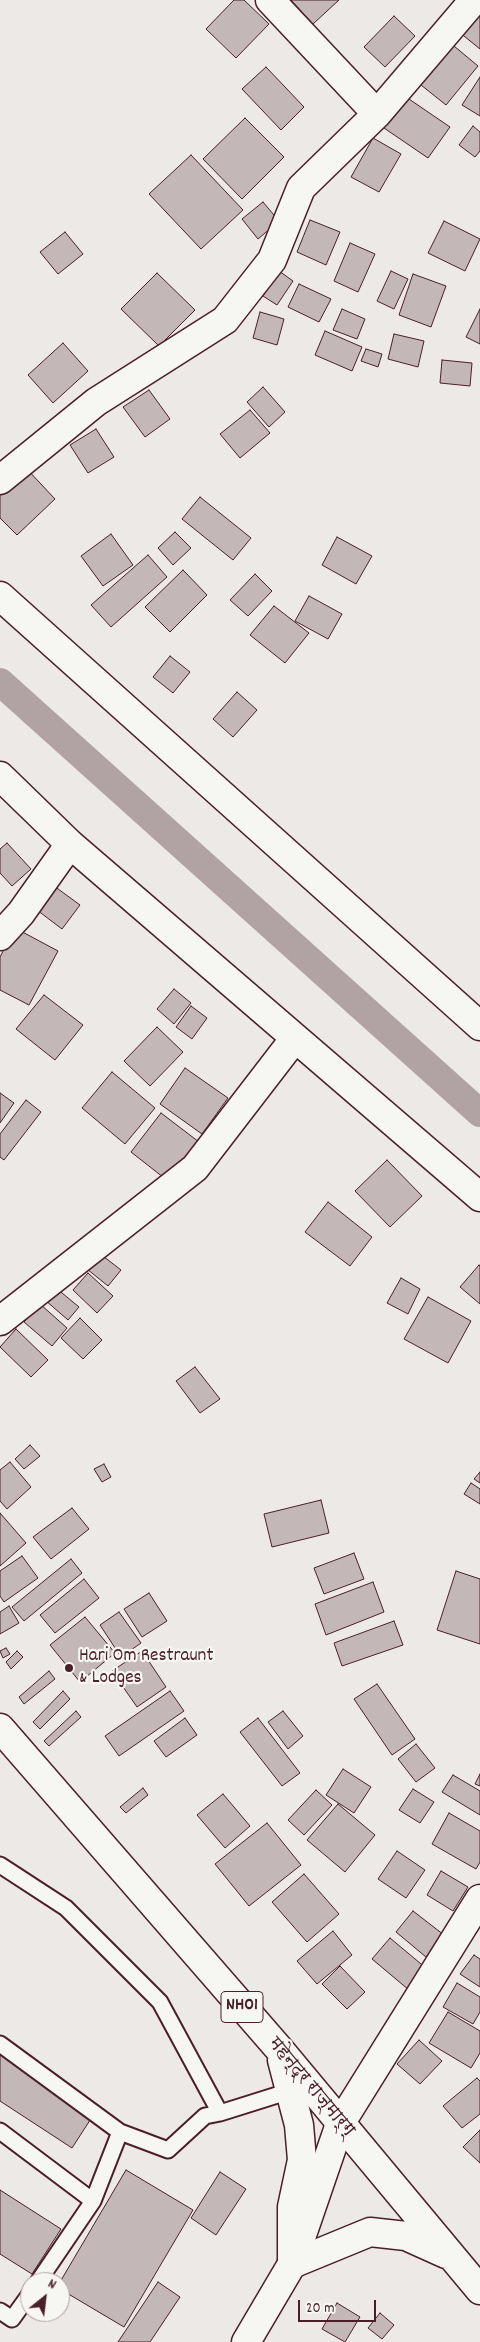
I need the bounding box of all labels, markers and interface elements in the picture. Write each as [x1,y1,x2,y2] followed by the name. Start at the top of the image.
[79,1646,213,1690] place label: Hari Om Restraunt & Lodges
[63,1662,75,1674] marker: Hari Om Restraunt & Lodges
[221,1991,263,2022] road number: NH01
[262,2034,358,2142] street label: महेन्द्र राज्मार्ग्
[20,2272,70,2322] north arrow
[44,2274,60,2295] text: N
[300,2290,378,2322] scale bar
[306,2298,334,2320] text: 20 m

